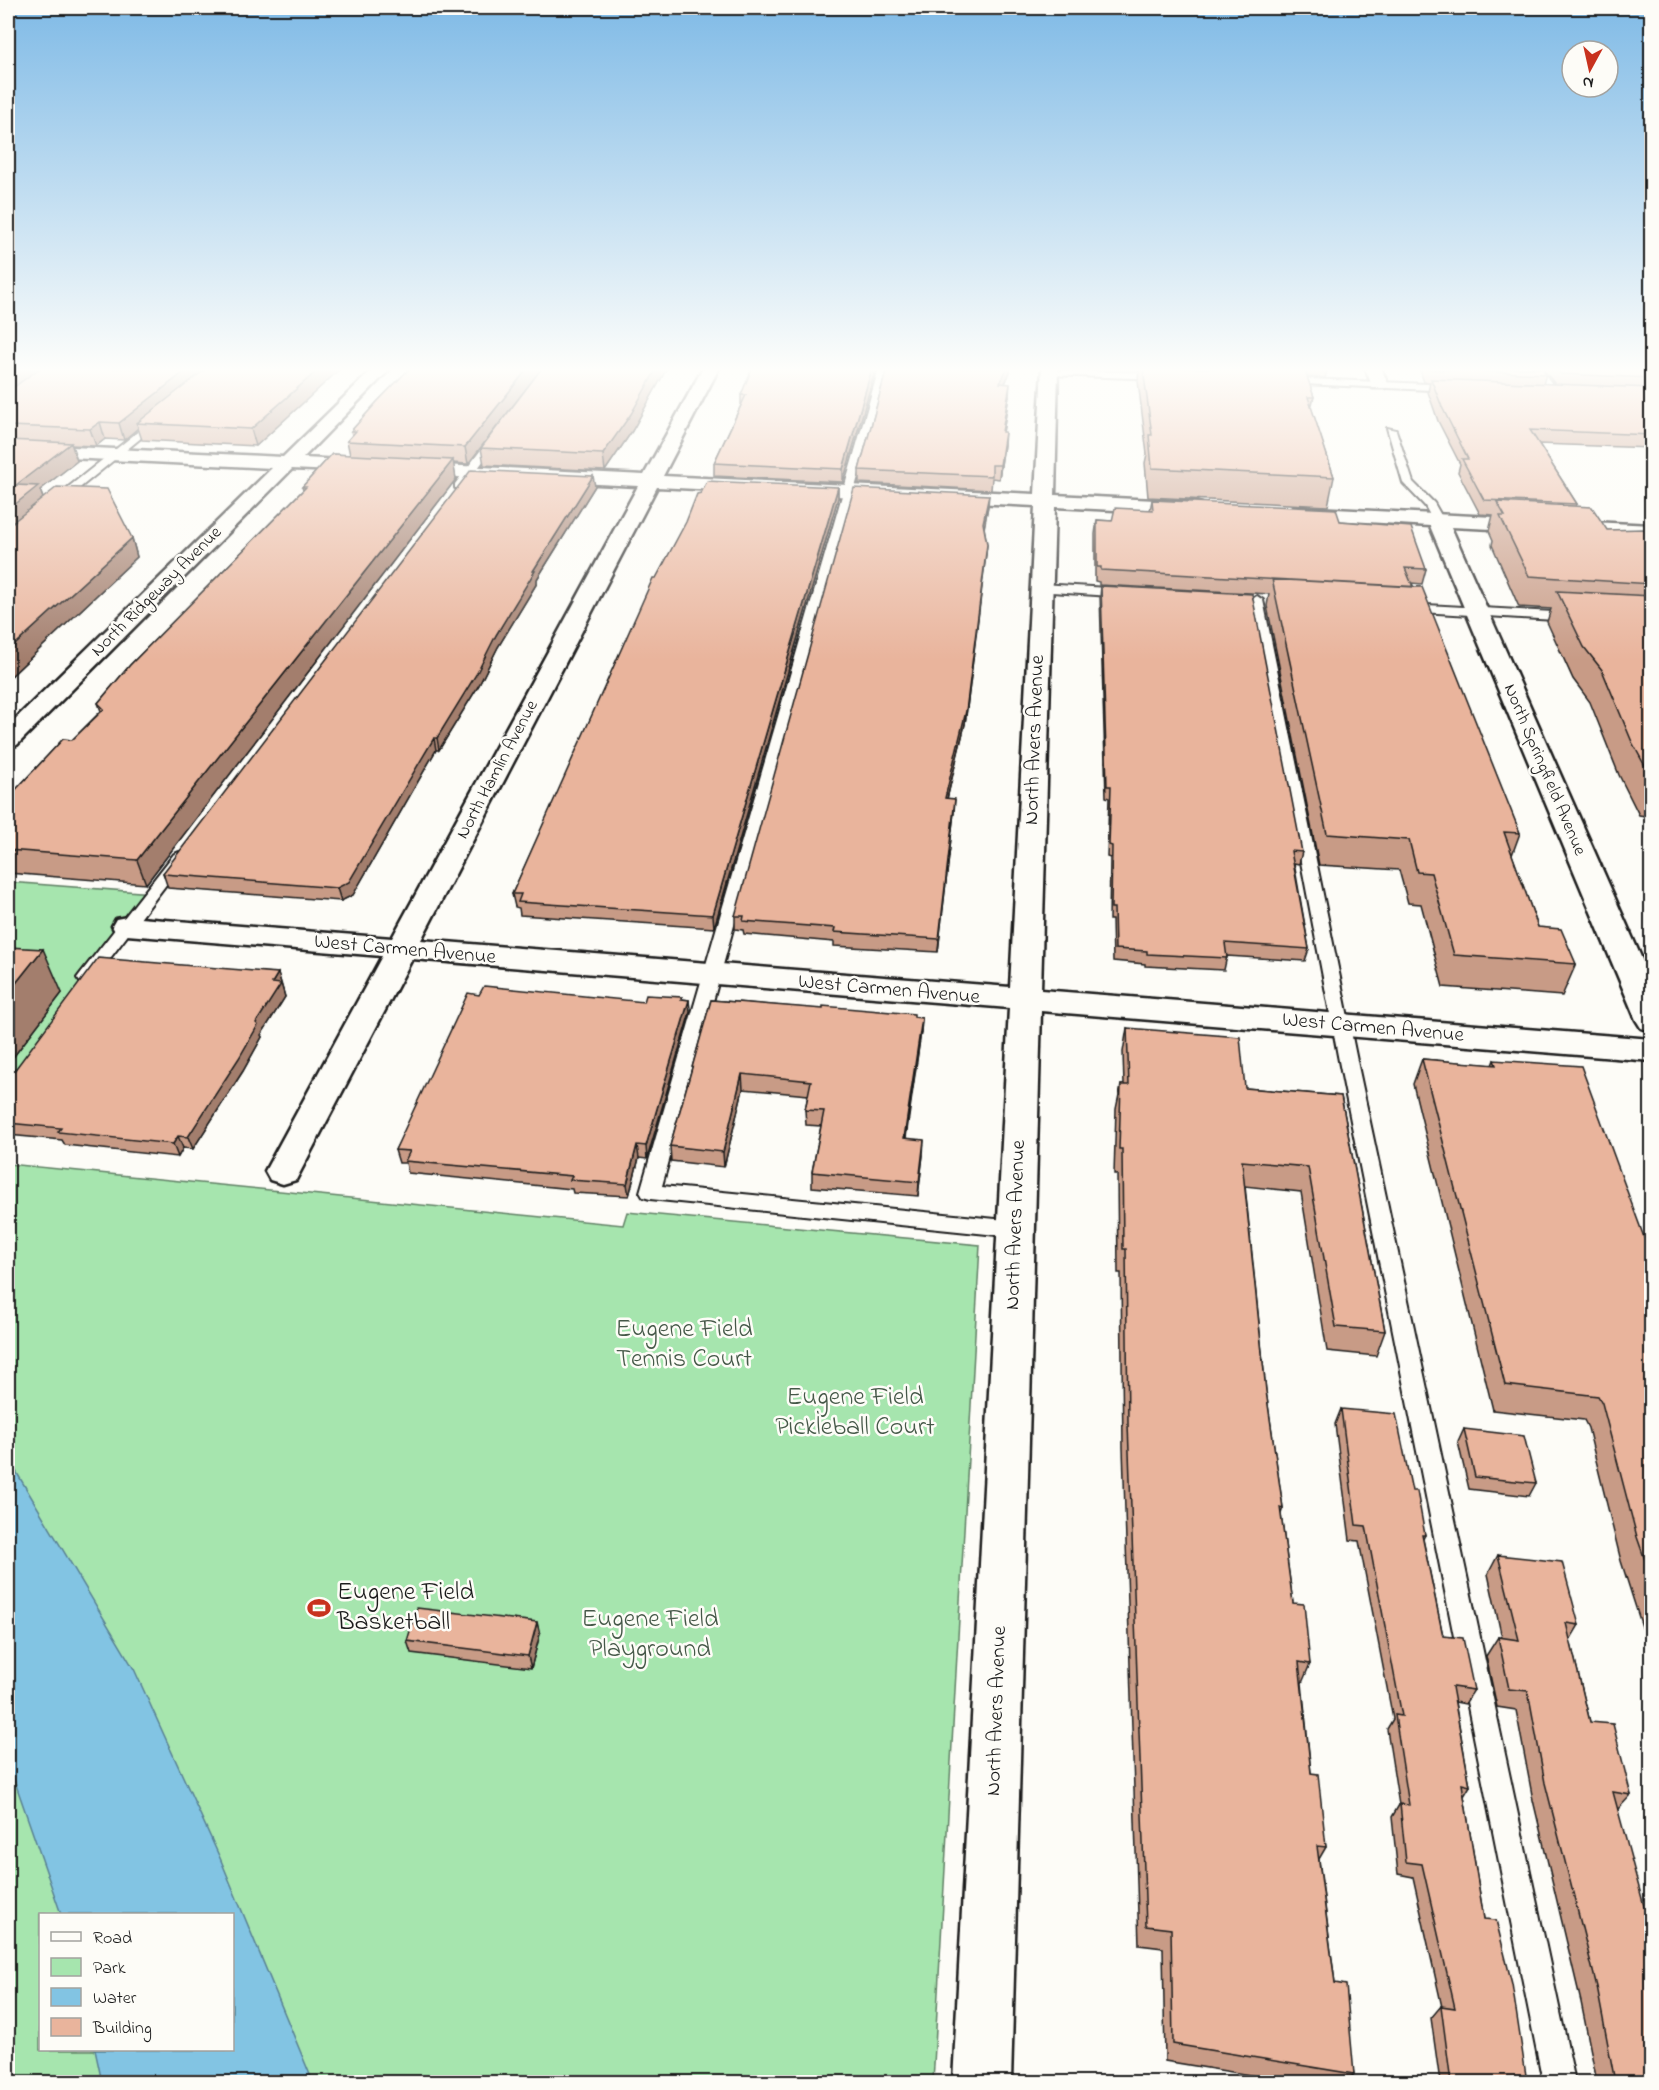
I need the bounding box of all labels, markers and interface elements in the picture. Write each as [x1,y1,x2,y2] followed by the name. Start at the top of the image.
[1560,39,1620,99] north arrow
[1581,69,1595,95] text: N
[86,520,230,664] street label: North Ridgeway Avenue
[1017,654,1053,826] street label: North Avers Avenue
[1495,680,1592,861] street label: North Springfield Avenue
[450,695,546,844] street label: North Hamlin Avenue
[313,927,498,973] street label: West Carmen Avenue
[797,967,982,1013] street label: West Carmen Avenue
[1281,1005,1466,1051] street label: West Carmen Avenue
[998,1139,1034,1311] street label: North Avers Avenue
[615,1311,753,1379] park label: Eugene Field Tennis Court
[775,1379,935,1447] park label: Eugene Field Pickleball Court
[336,1574,474,1642] place label: Eugene Field Basketball
[306,1595,332,1621] sports icon: Eugene Field Basketball
[581,1601,719,1669] park label: Eugene Field Playground
[979,1625,1015,1797] street label: North Avers Avenue
[39,1913,234,2051] legend
[93,1926,132,1952] text: Road
[93,1956,126,1982] text: Park
[93,1986,137,2012] text: Water
[92,2016,152,2043] text: Building

